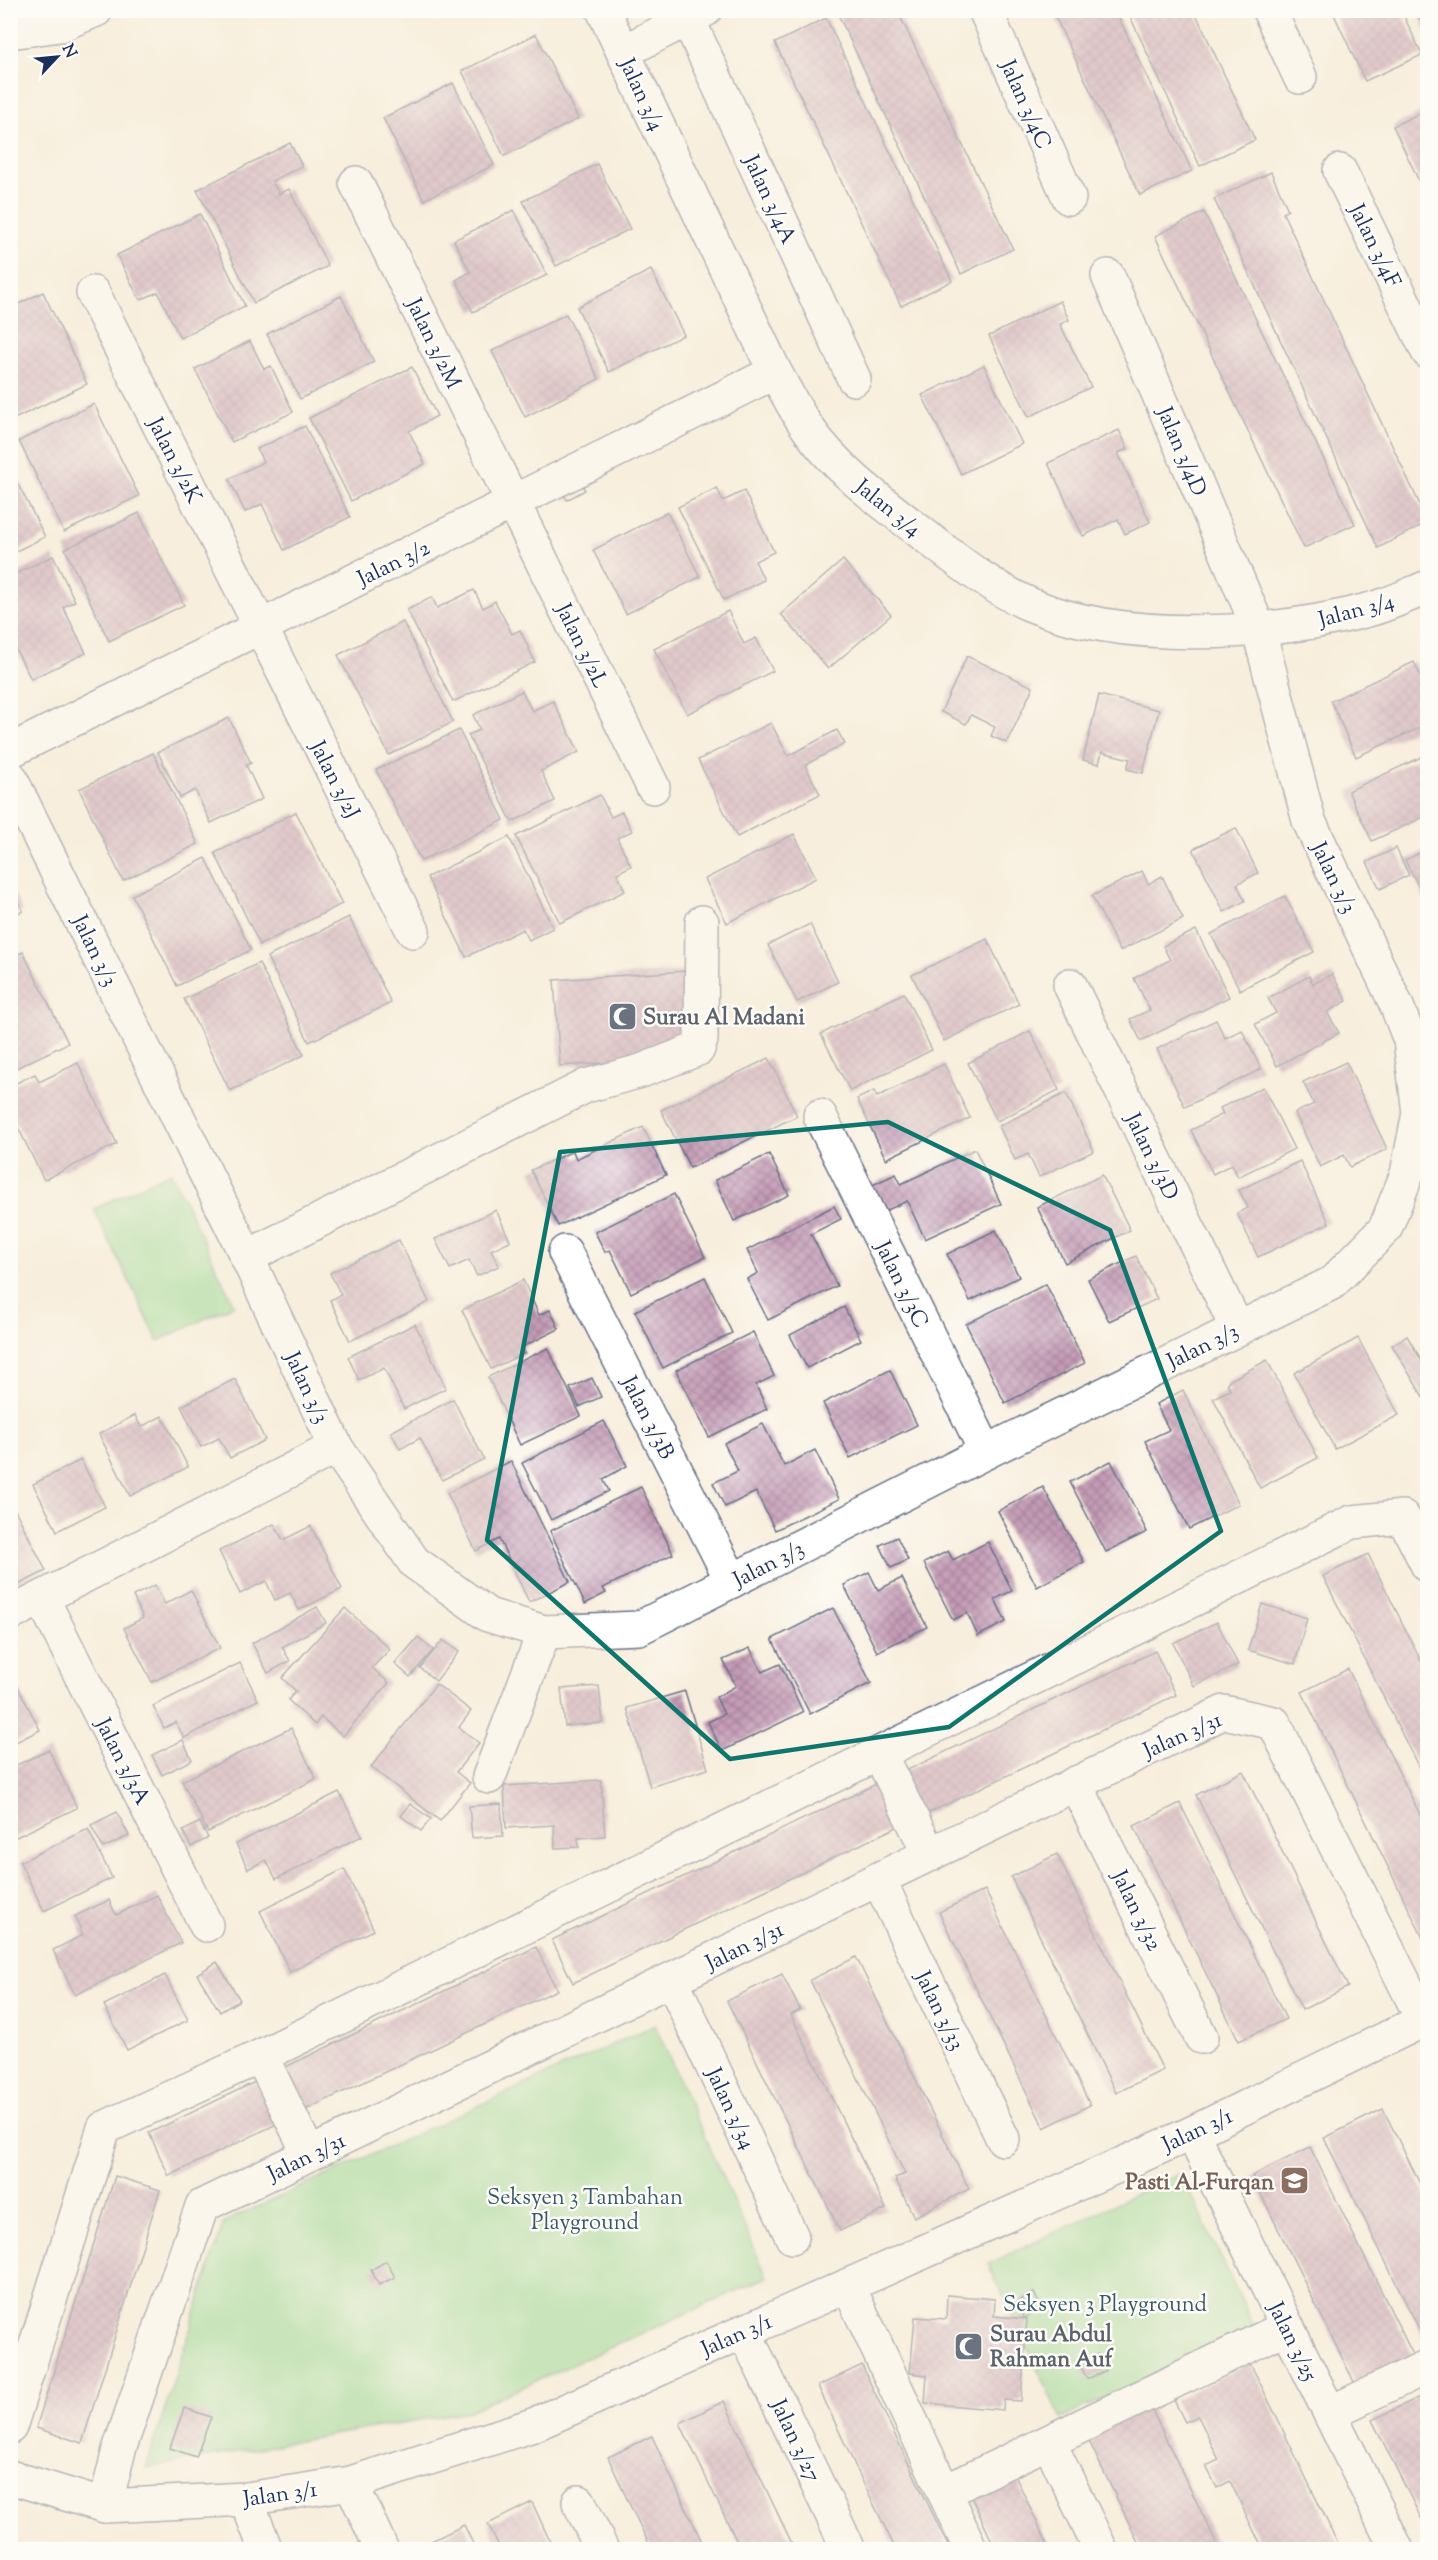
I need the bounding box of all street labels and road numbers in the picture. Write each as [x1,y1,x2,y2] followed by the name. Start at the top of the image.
[609,53,671,137] street label: Jalan 3/4
[990,55,1058,155] street label: Jalan 3/4C
[733,150,803,250] street label: Jalan 3/4A
[1339,198,1407,293] street label: Jalan 3/4F
[396,293,468,395] street label: Jalan 3/2M
[1147,402,1213,502] street label: Jalan 3/4D
[137,412,209,510] street label: Jalan 3/2K
[846,472,927,546] street label: Jalan 3/4
[352,533,436,596] street label: Jalan 3/2
[1314,586,1398,638] street label: Jalan 3/4
[546,598,614,694] street label: Jalan 3/2L
[300,735,366,825] street label: Jalan 3/2J
[1301,836,1363,919] street label: Jalan 3/3
[62,909,124,992] street label: Jalan 3/3
[1115,1107,1185,1206] street label: Jalan 3/3D
[865,1235,935,1334] street label: Jalan 3/3C
[1161,1317,1244,1379] street label: Jalan 3/3
[274,1346,336,1429] street label: Jalan 3/3
[611,1370,681,1466] street label: Jalan 3/3B
[727,1534,810,1598] street label: Jalan 3/3
[1138,1705,1228,1769] street label: Jalan 3/31
[85,1712,157,1812] street label: Jalan 3/3A
[1102,1865,1169,1957] street label: Jalan 3/32
[700,1915,790,1981] street label: Jalan 3/31
[905,1965,971,2056] street label: Jalan 3/33
[696,2062,762,2155] street label: Jalan 3/34
[1157,2101,1239,2162] street label: Jalan 3/1
[262,2126,352,2192] street label: Jalan 3/31
[1258,2296,1324,2388] street label: Jalan 3/25
[696,2307,778,2367] street label: Jalan 3/1
[761,2394,827,2488] street label: Jalan 3/27
[240,2475,320,2517] street label: Jalan 3/1

